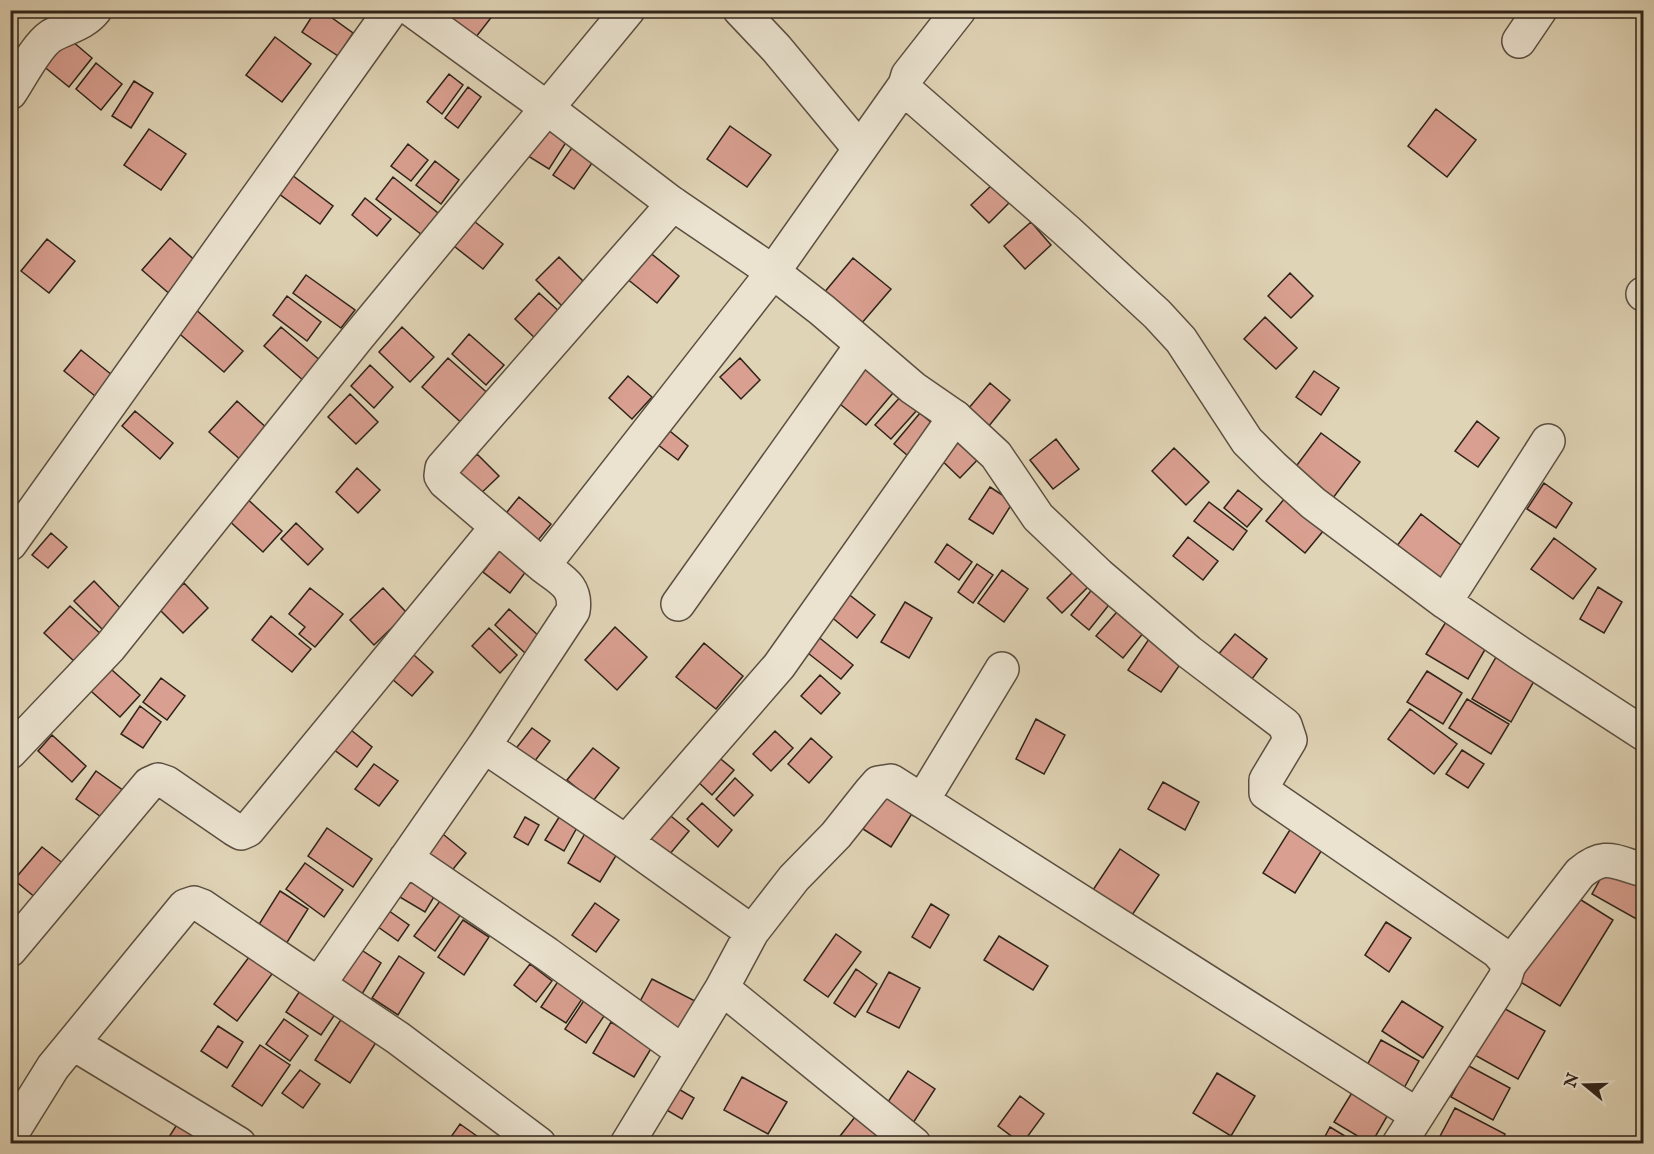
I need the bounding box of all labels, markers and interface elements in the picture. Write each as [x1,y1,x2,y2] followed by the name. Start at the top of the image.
[1555,1055,1615,1115] north arrow
[1561,1071,1584,1092] text: N

